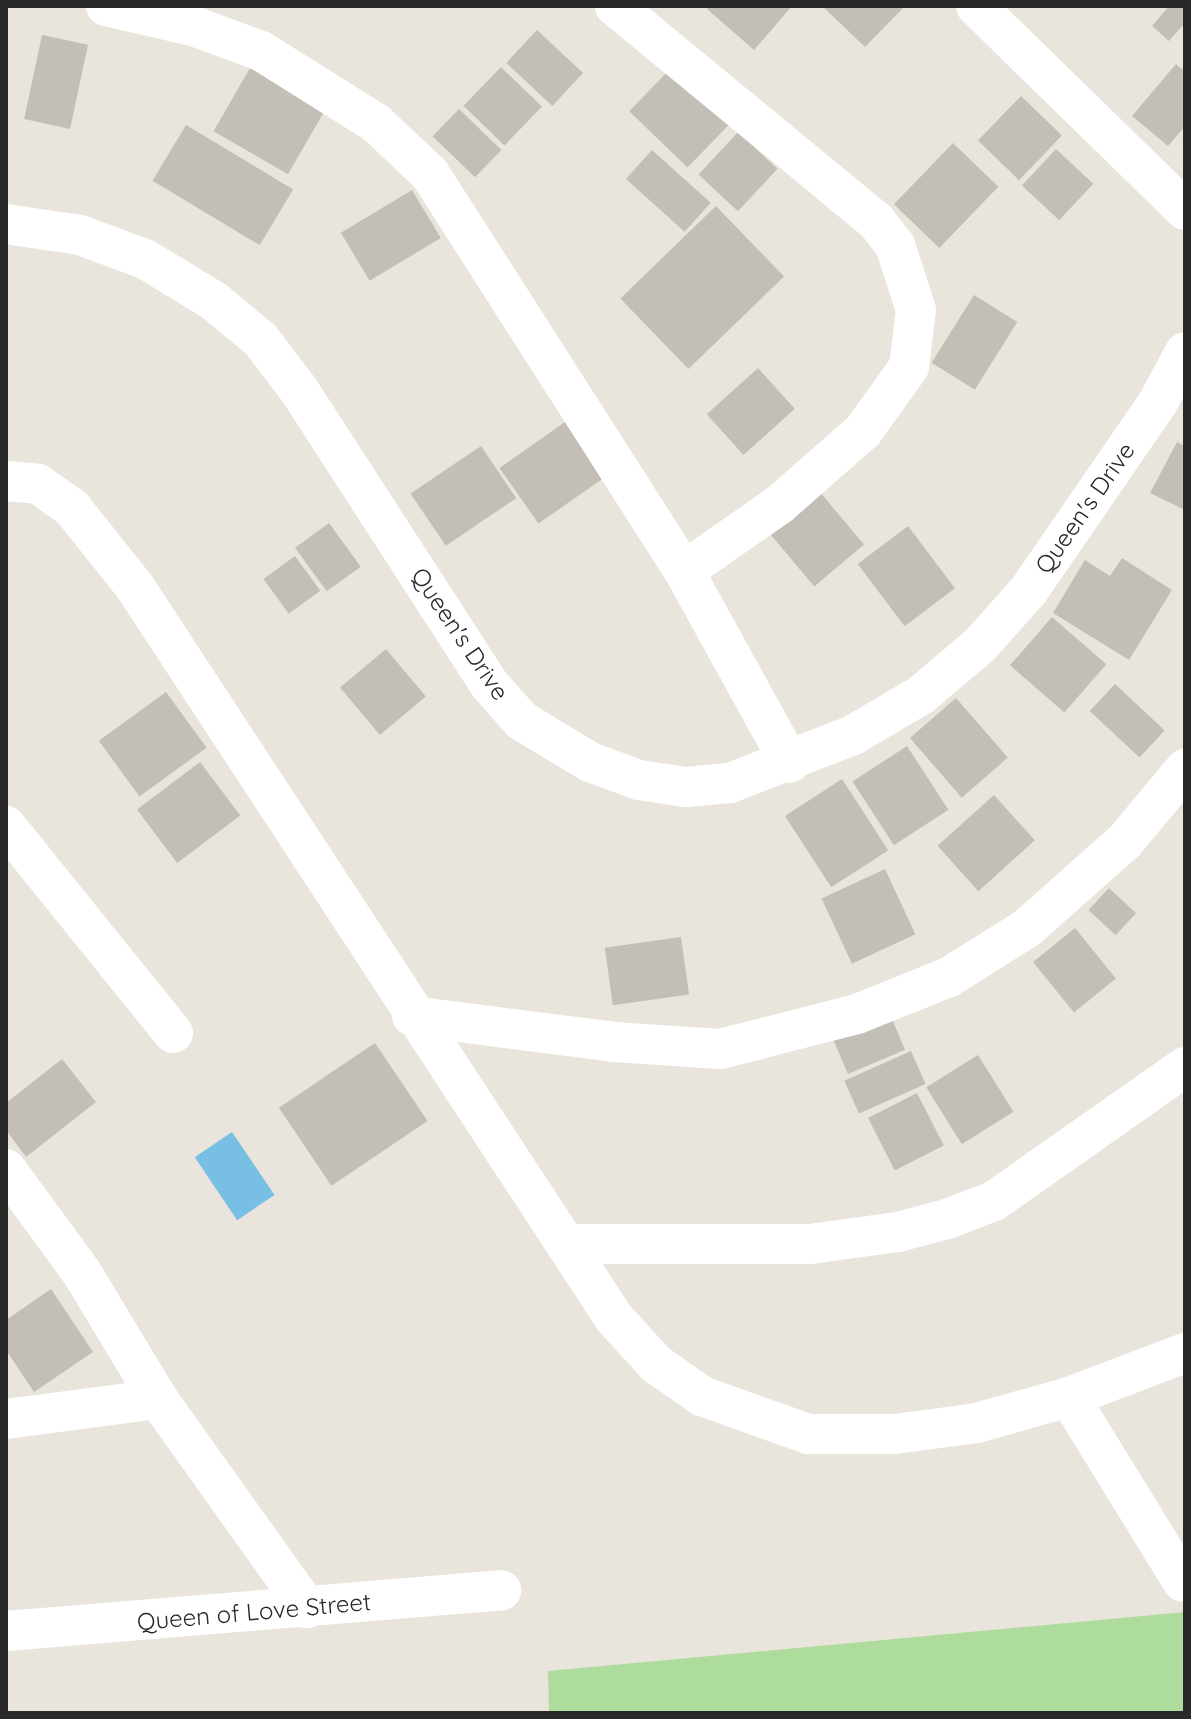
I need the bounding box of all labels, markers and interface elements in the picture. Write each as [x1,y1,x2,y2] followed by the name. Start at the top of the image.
[1029,437,1141,579] street label: Queen's Drive
[405,562,515,706] street label: Queen's Drive
[136,1587,372,1637] street label: Queen of Love Street

